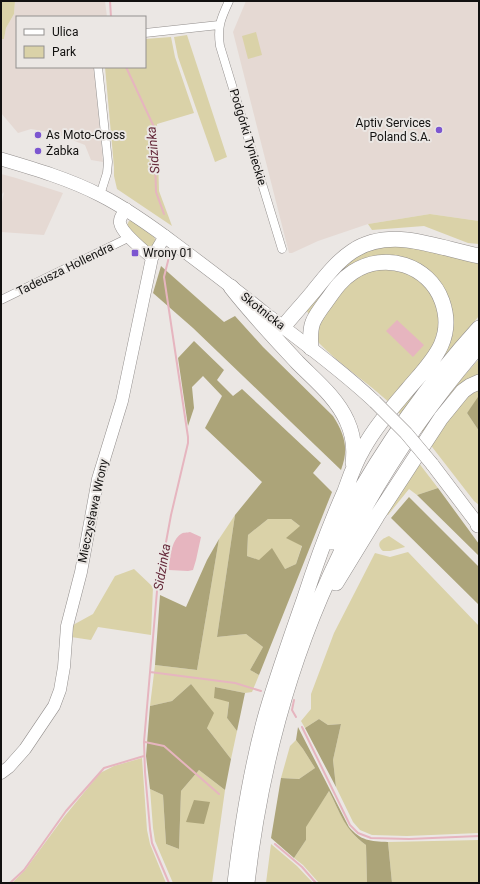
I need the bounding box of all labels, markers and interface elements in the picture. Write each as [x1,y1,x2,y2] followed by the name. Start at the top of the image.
[16,16,146,68] legend
[52,25,78,39] text: Ulica
[52,45,77,59] text: Park
[227,87,269,187] street label: Podgórki Tynieckie
[356,116,431,144] place label: Aptiv Services Poland S.A.
[434,125,444,135] marker: Aptiv Services Poland S.A.
[143,126,163,174] water label: Sidzinka
[46,128,125,142] place label: As Moto-Cross
[33,130,43,140] marker: As Moto-Cross
[46,143,79,158] place label: Żabka
[33,146,43,156] marker: Żabka
[14,240,116,298] street label: Tadeusza Hollendra
[143,246,193,260] place label: Wrony 01
[130,248,140,258] marker: Wrony 01
[238,289,288,333] street label: Skotnicka
[75,457,111,564] street label: Mieczysława Wrony
[151,542,174,592] water label: Sidzinka

